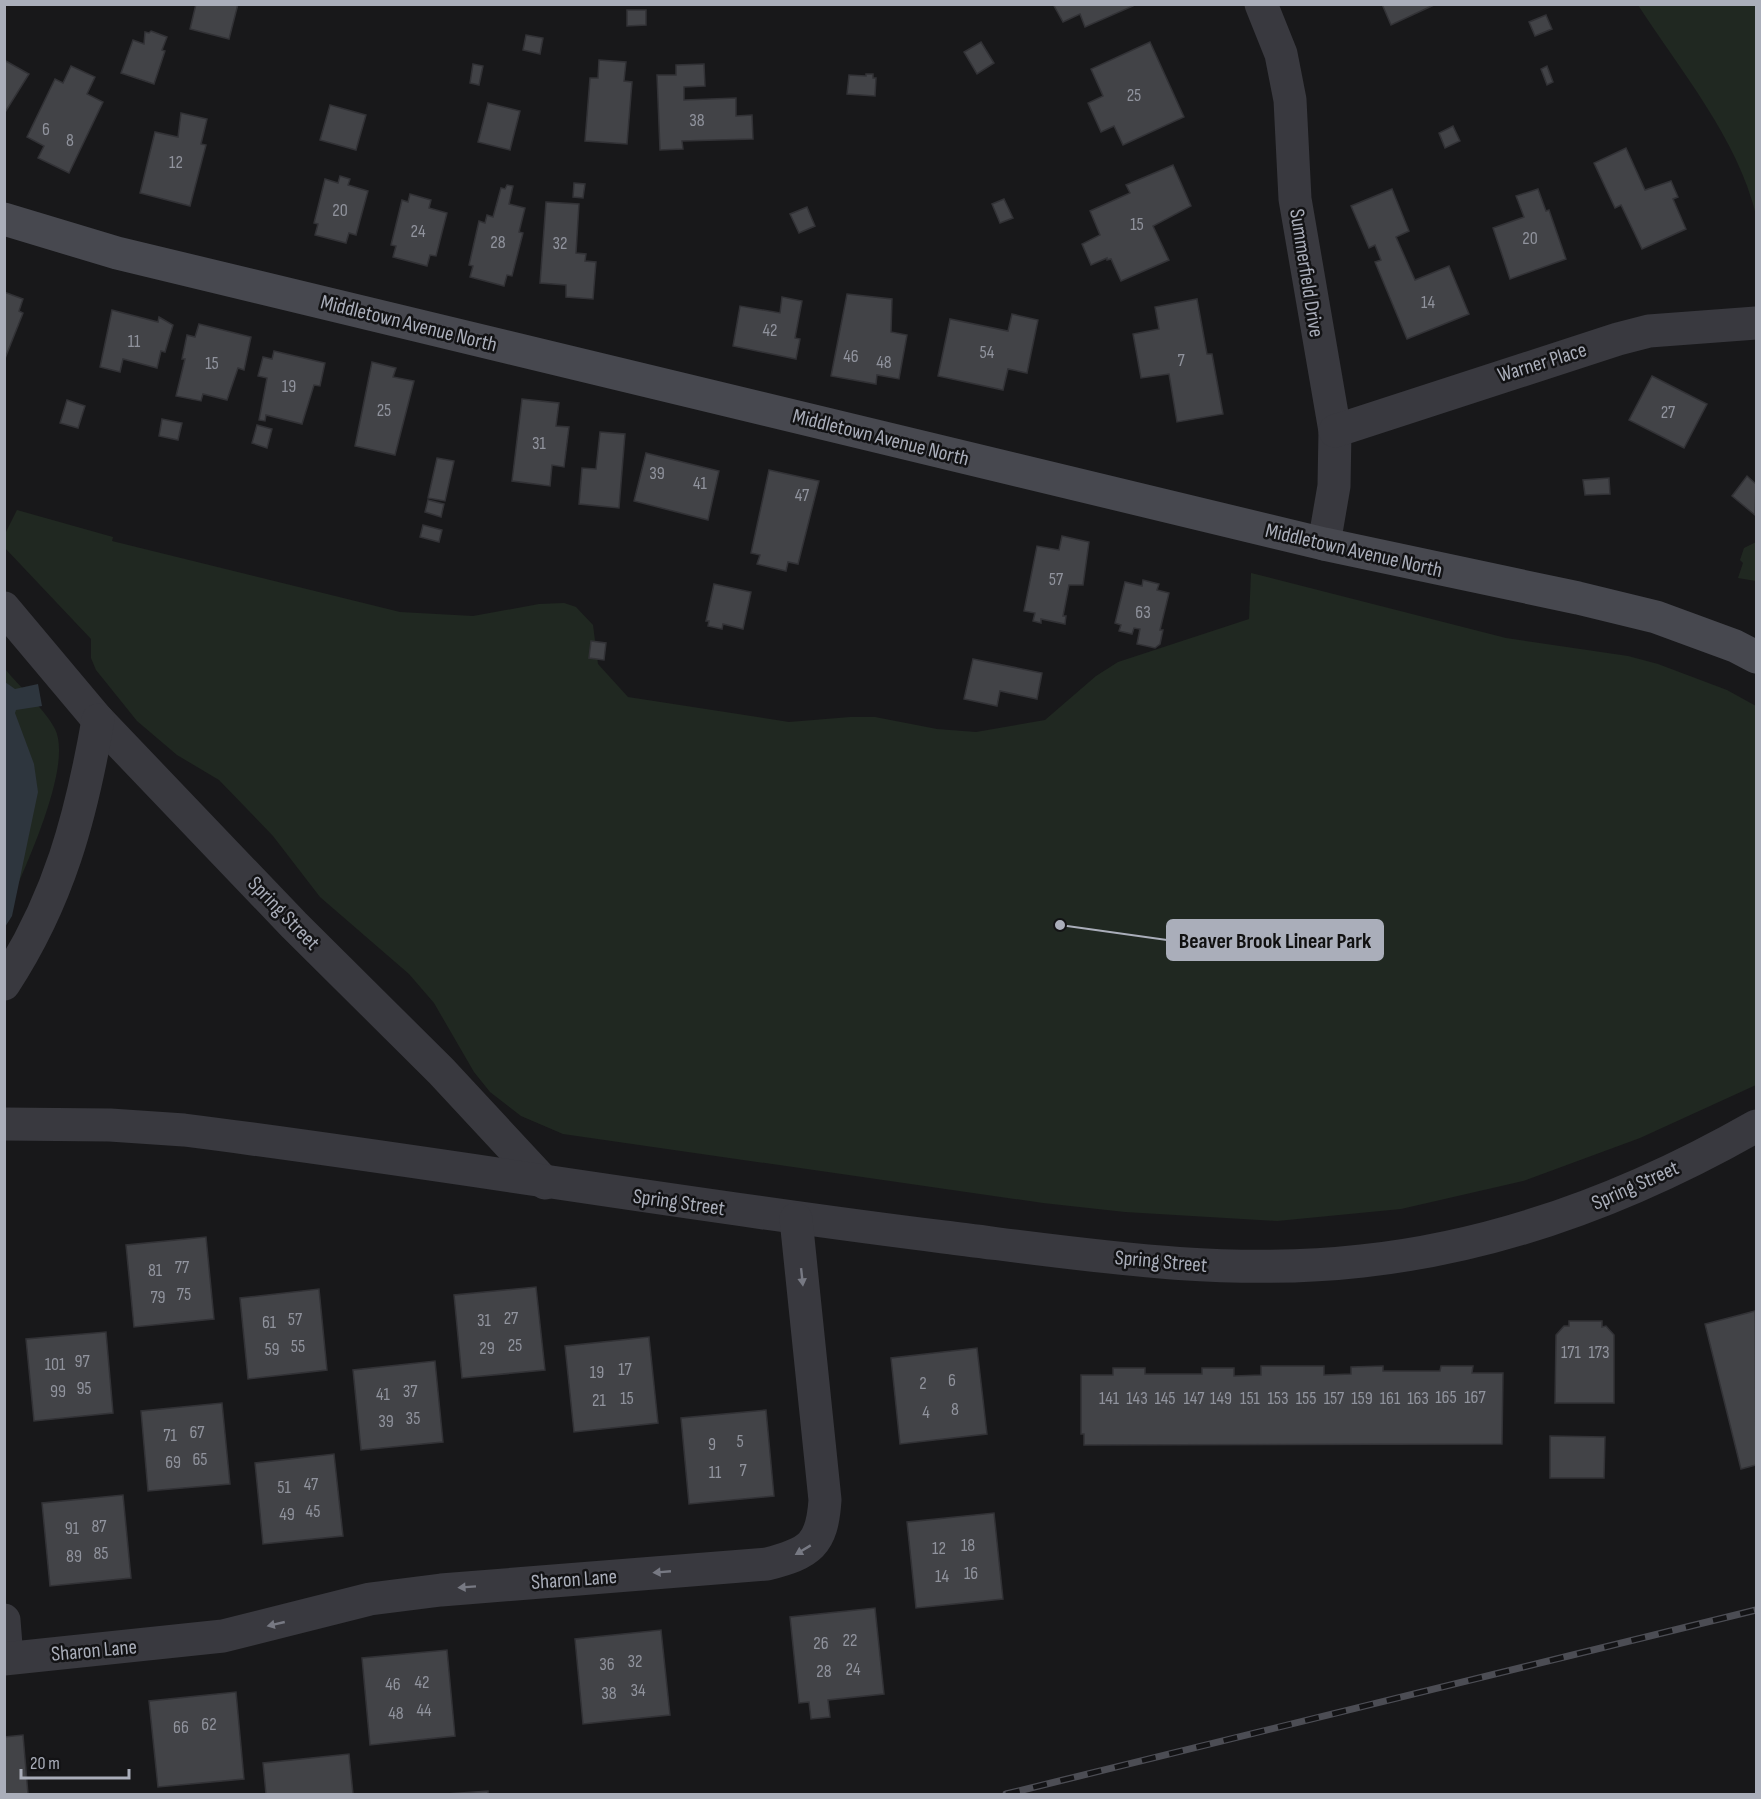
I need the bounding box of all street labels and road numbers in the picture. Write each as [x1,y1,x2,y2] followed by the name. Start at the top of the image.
[1284,207,1329,339] street label: Summerfield Drive
[318,289,500,358] street label: Middletown Avenue North
[1495,337,1590,388] street label: Warner Place
[790,403,972,472] street label: Middletown Avenue North
[1263,518,1445,583] street label: Middletown Avenue North
[242,871,325,955] street label: Spring Street
[1588,1155,1683,1216] street label: Spring Street
[631,1184,727,1221] street label: Spring Street
[1114,1245,1208,1278] street label: Spring Street
[530,1564,618,1595] street label: Sharon Lane
[50,1634,138,1667] street label: Sharon Lane

